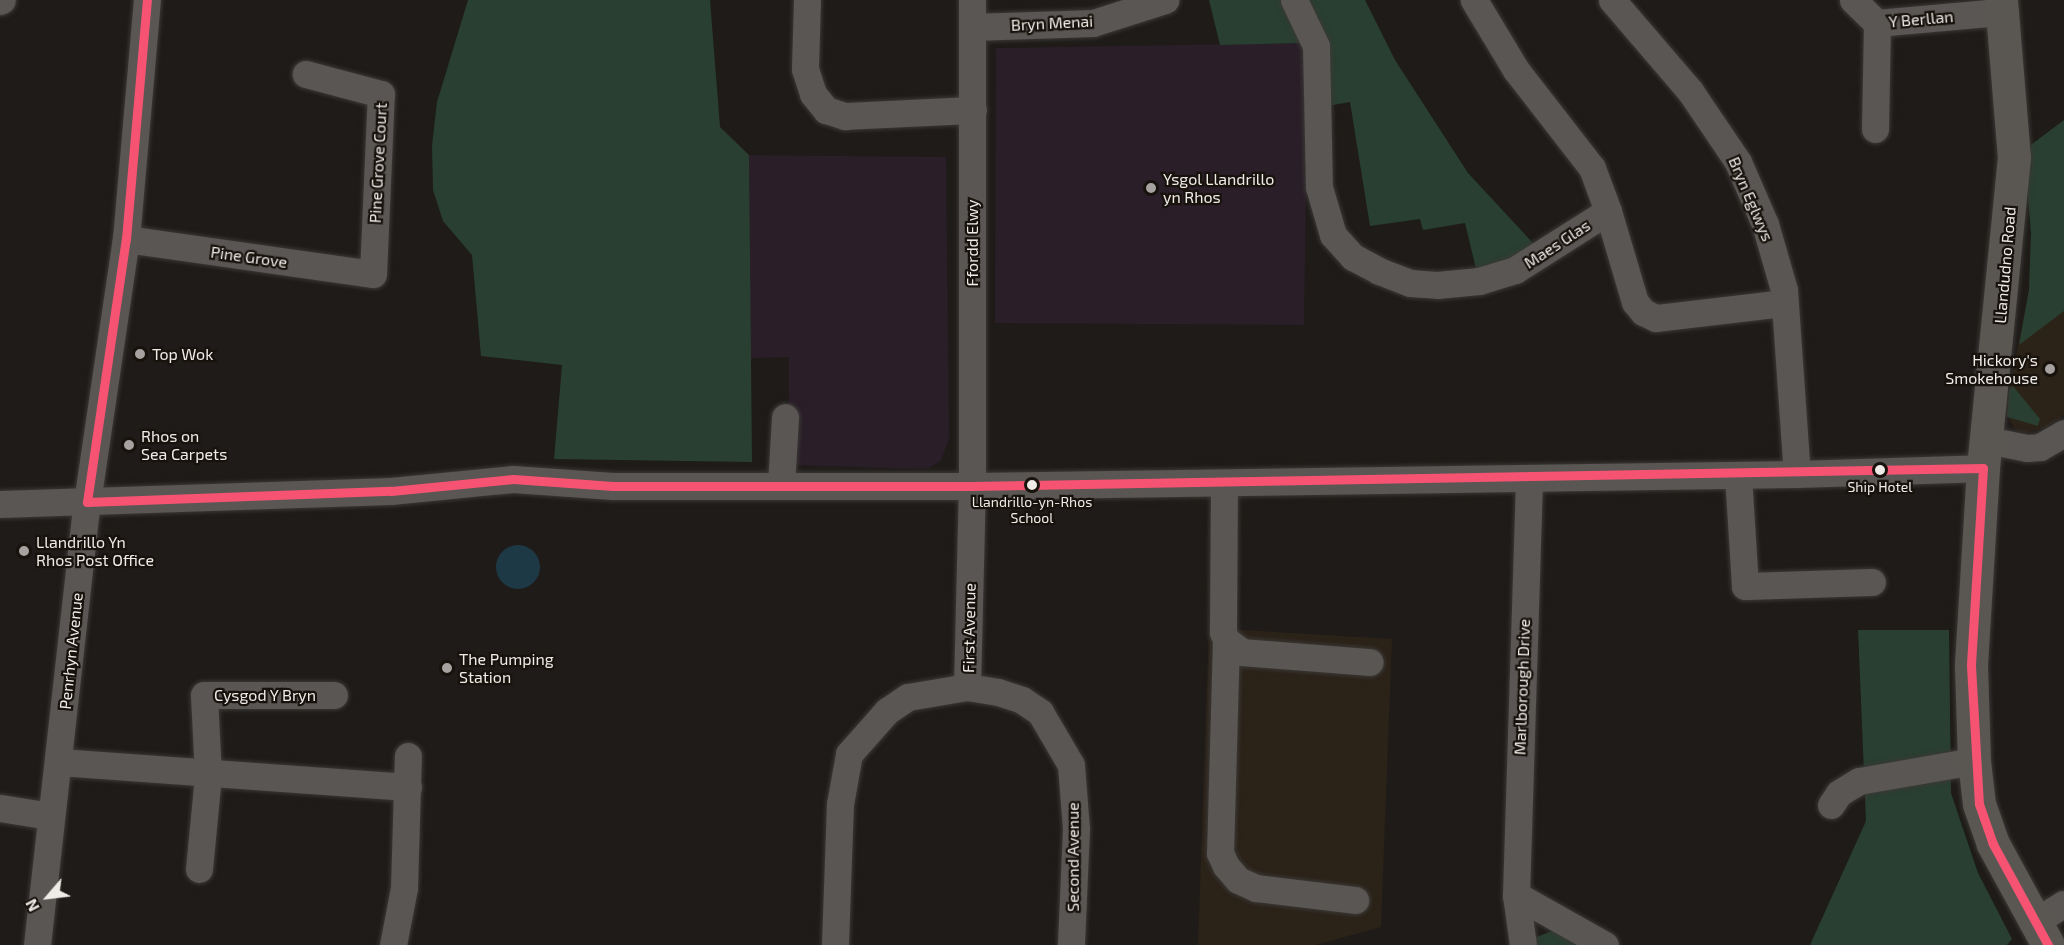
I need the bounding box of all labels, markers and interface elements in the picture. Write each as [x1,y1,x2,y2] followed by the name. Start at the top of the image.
[1888,7,1954,31] street label: Y Berllan
[1010,11,1094,35] street label: Bryn Menai
[365,102,391,224] street label: Pine Grove Court
[1725,154,1777,244] street label: Bryn Eglwys
[1163,169,1275,207] place label: Ysgol Llandrillo yn Rhos
[1144,181,1158,195] marker: Ysgol Llandrillo yn Rhos
[962,200,982,286] street label: Ffordd Elwy
[1990,206,2020,324] street label: Llandudno Road
[1520,216,1594,272] street label: Maes Glas
[209,242,289,272] street label: Pine Grove
[152,344,214,364] place label: Top Wok
[133,347,147,361] marker: Top Wok
[1945,350,2038,388] place label: Hickory's Smokehouse
[2043,362,2057,376] marker: Hickory's Smokehouse
[141,426,227,464] place label: Rhos on Sea Carpets
[122,438,136,452] marker: Rhos on Sea Carpets
[1874,464,1886,476] marker: Ship Hotel
[1026,479,1038,491] marker: Llandrillo-yn-Rhos School
[1847,479,1913,495] place label: Ship Hotel
[972,494,1092,526] place label: Llandrillo-yn-Rhos School
[36,532,154,570] place label: Llandrillo Yn Rhos Post Office
[17,544,31,558] marker: Llandrillo Yn Rhos Post Office
[959,583,979,673] street label: First Avenue
[55,591,87,711] street label: Penrhyn Avenue
[1510,619,1534,755] street label: Marlborough Drive
[459,649,554,687] place label: The Pumping Station
[440,661,454,675] marker: The Pumping Station
[213,685,317,705] street label: Cysgod Y Bryn
[1063,802,1083,912] street label: Second Avenue
[18,867,78,927] north arrow
[21,896,43,915] text: N

